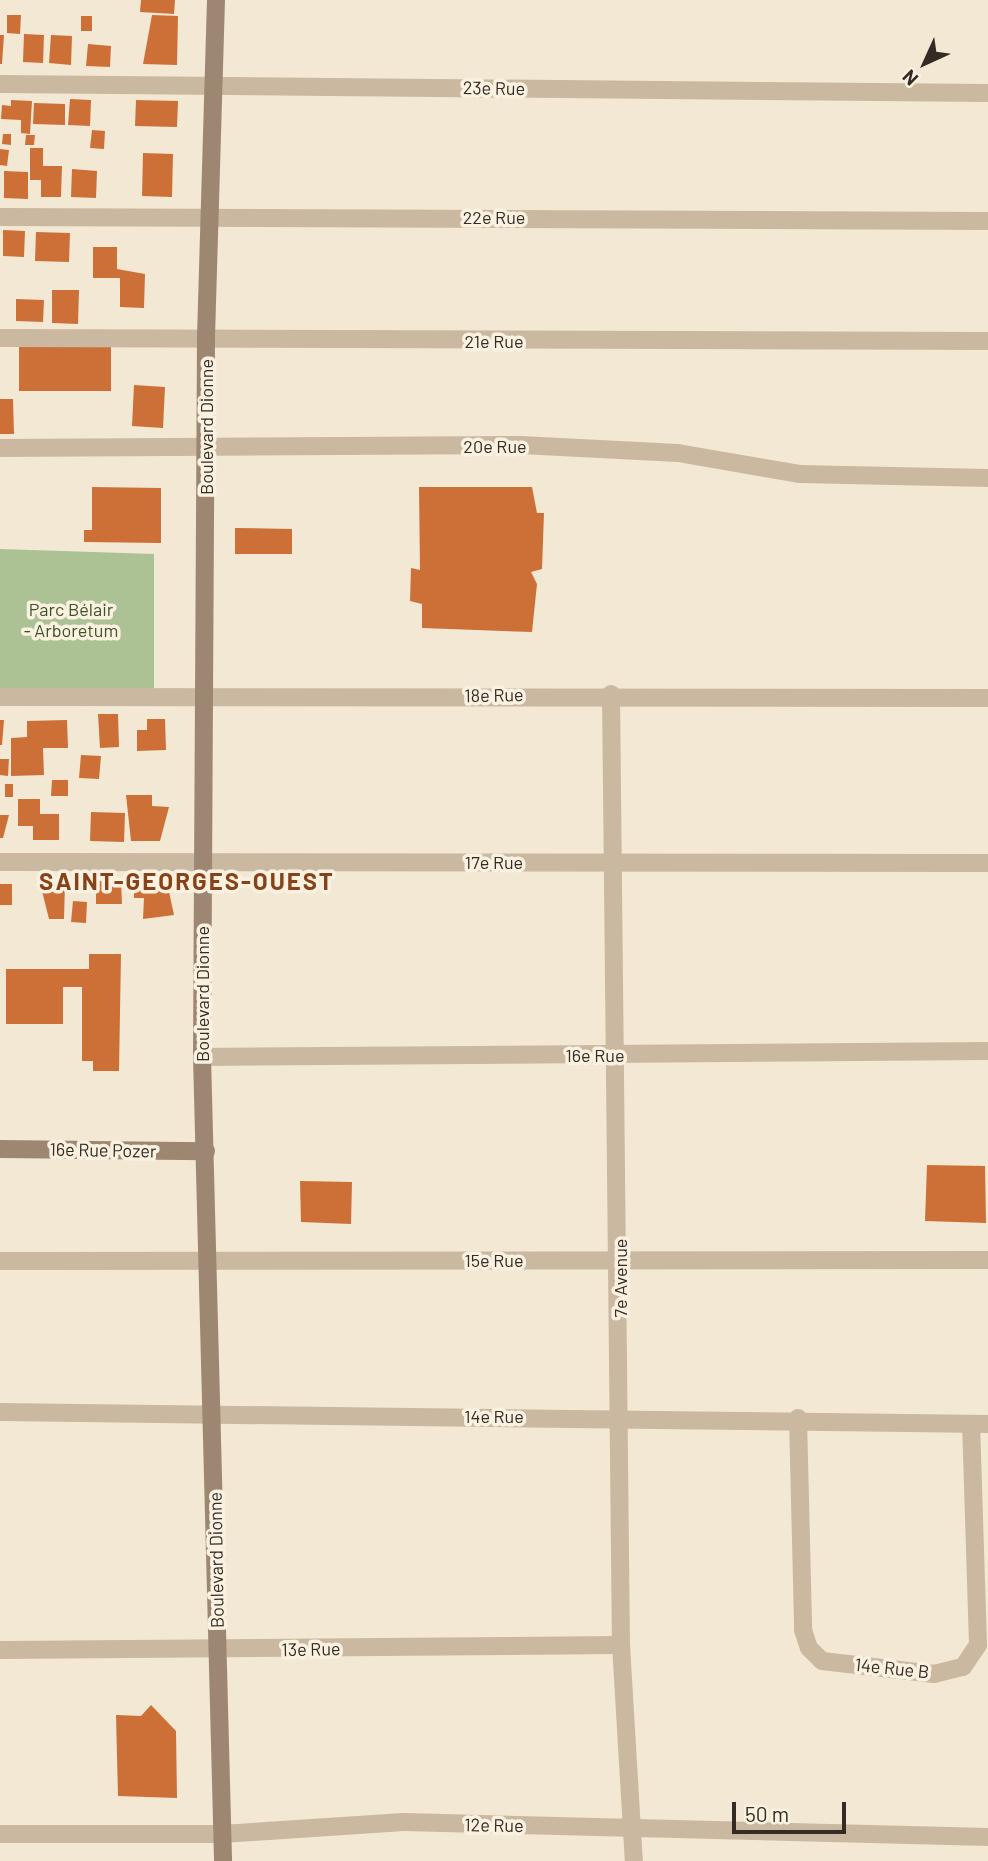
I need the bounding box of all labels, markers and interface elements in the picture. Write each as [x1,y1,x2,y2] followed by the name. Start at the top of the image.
[890,28,960,98] north arrow
[897,66,922,91] text: N
[463,77,525,99] street label: 23e Rue
[463,206,525,228] street label: 22e Rue
[464,330,524,352] street label: 21e Rue
[195,359,217,495] street label: Boulevard Dionne
[463,435,527,457] street label: 20e Rue
[24,599,118,642] park label: Parc Bélair - Arboretum
[464,684,524,706] street label: 18e Rue
[465,851,523,873] street label: 17e Rue
[41,867,333,895] district label: SAINT-GEORGES-OUEST
[191,926,213,1062] street label: Boulevard Dionne
[565,1044,625,1066] street label: 16e Rue
[49,1138,157,1162] street label: 16e Rue Pozer
[609,1239,631,1317] street label: 7e Avenue
[464,1249,524,1271] street label: 15e Rue
[464,1405,524,1427] street label: 14e Rue
[204,1492,228,1628] street label: Boulevard Dionne
[281,1638,341,1660] street label: 13e Rue
[854,1653,930,1683] street label: 14e Rue B
[736,1787,850,1831] scale bar
[745,1801,789,1826] text: 50 m
[464,1814,524,1836] street label: 12e Rue

